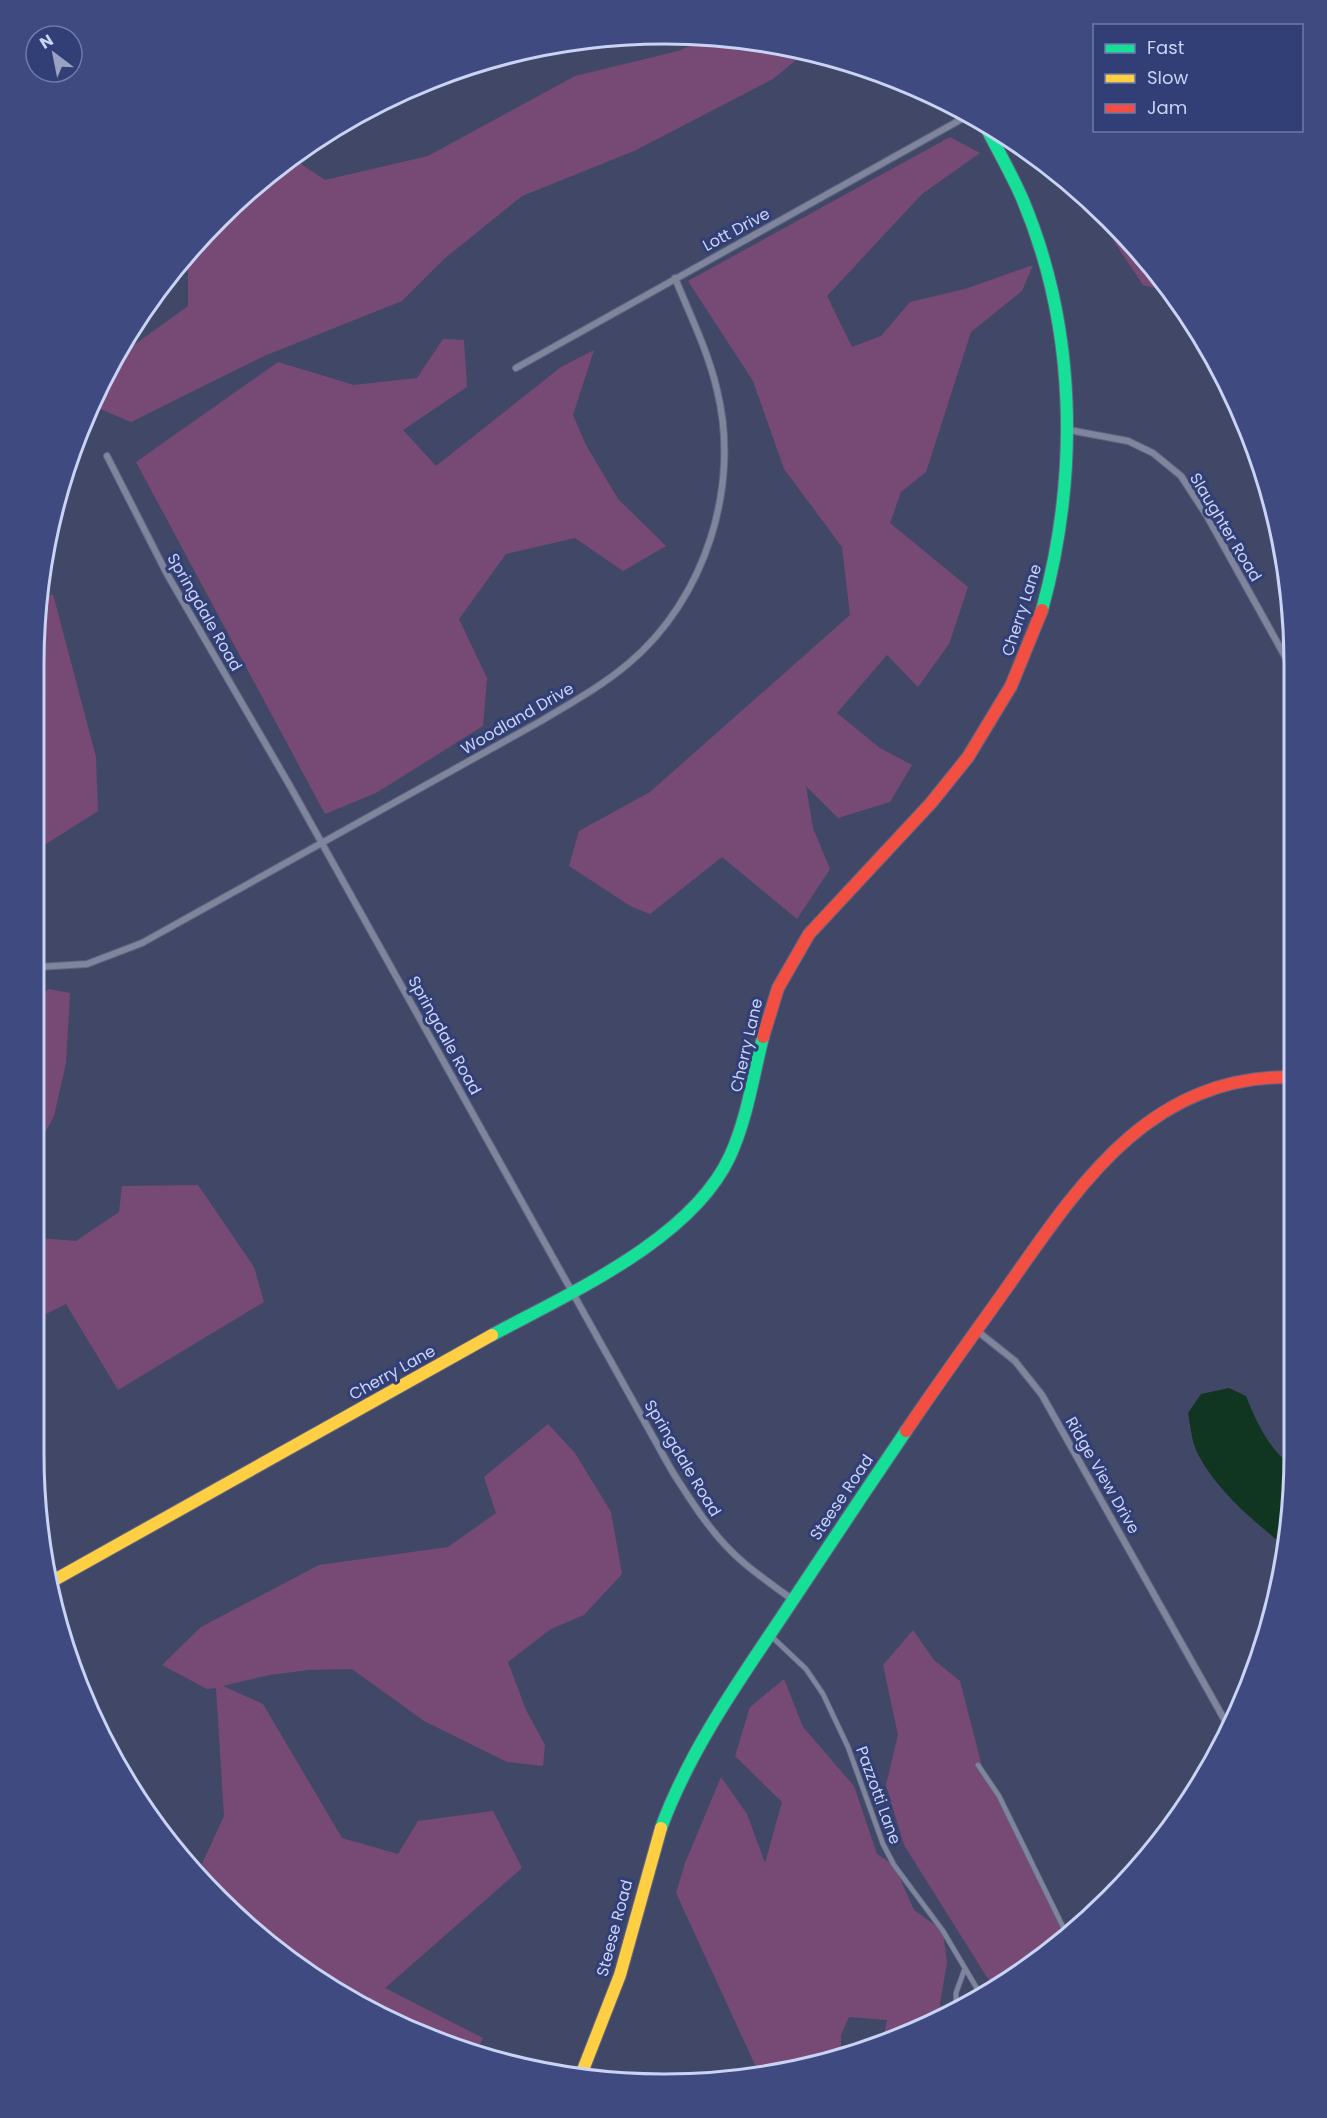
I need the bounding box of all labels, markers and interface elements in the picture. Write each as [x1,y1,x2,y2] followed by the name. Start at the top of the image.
[24,24,84,84] north arrow
[1093,24,1303,132] legend
[35,29,58,55] text: N
[1147,35,1184,60] text: Fast
[1147,65,1189,90] text: Slow
[1147,95,1187,120] text: Jam
[699,202,774,257] street label: Lott Drive
[1184,469,1267,586] street label: Slaughter Road
[161,549,248,675] street label: Springdale Road
[996,561,1047,659] street label: Cherry Lane
[456,677,578,760] street label: Woodland Drive
[402,972,487,1099] street label: Springdale Road
[725,996,768,1094] street label: Cherry Lane
[345,1339,440,1406] street label: Cherry Lane
[639,1396,727,1521] street label: Springdale Road
[1060,1412,1145,1538] street label: Ridge View Drive
[804,1450,879,1545] street label: Steese Road
[850,1743,907,1847] street label: Pazzotti Lane
[591,1877,638,1979] street label: Steese Road

